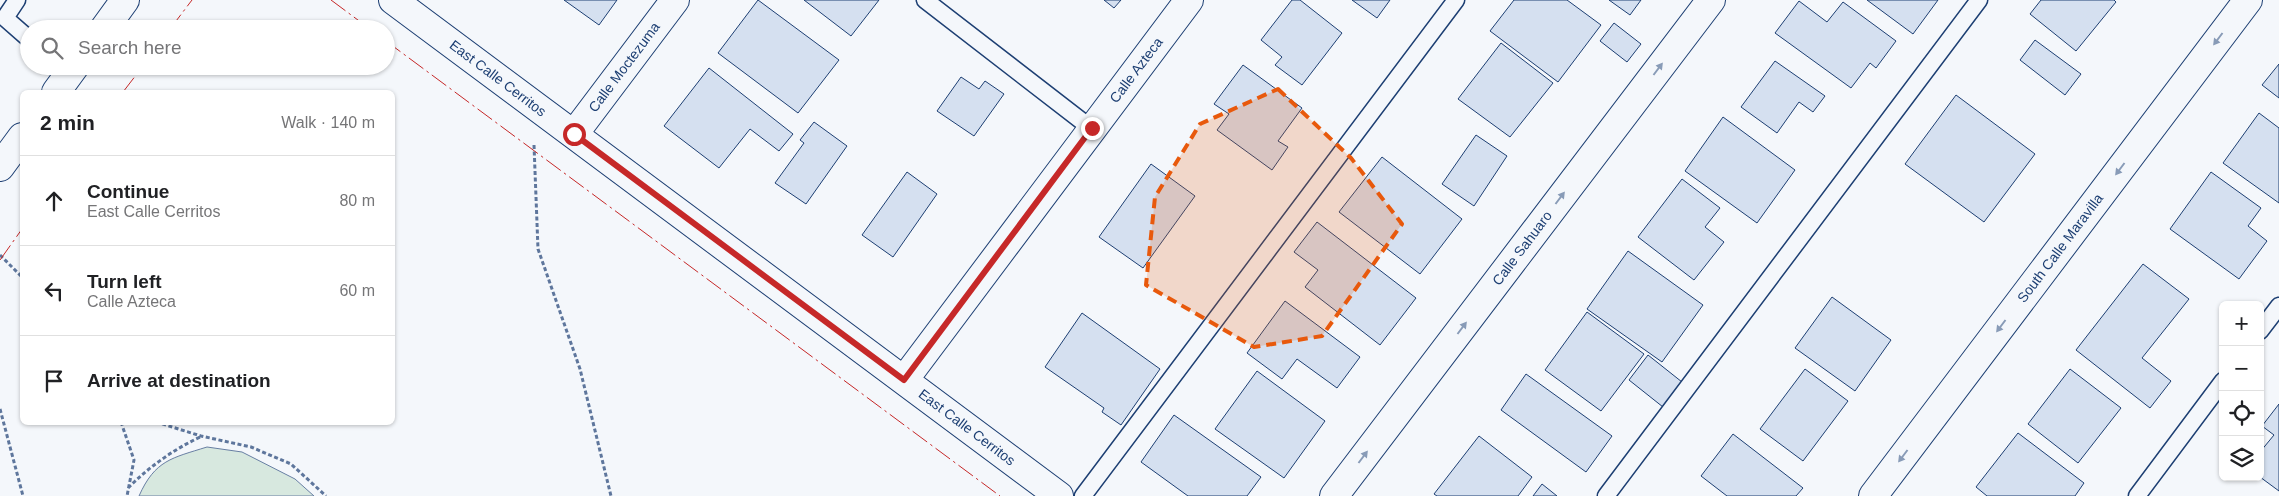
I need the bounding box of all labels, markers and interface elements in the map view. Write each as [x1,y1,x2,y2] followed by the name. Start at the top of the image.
[585,19,663,115] street label: Calle Moctezuma
[20,20,395,75] search box
[2213,32,2224,45] one-way arrow
[38,34,66,62] icon: search
[1106,34,1166,106] street label: Calle Azteca
[447,36,549,120] street label: East Calle Cerritos
[78,37,182,58] text: Search here
[1653,63,1664,76] one-way arrow
[40,111,95,134] text: 2 min
[281,114,375,131] text: Walk · 140 m
[1081,117,1104,140] route end
[563,123,586,146] route start
[2115,162,2126,175] one-way arrow
[87,181,169,202] text: Continue
[40,187,68,215] icon: ahead
[2014,190,2106,306] street label: South Calle Maravilla
[1555,191,1565,205] one-way arrow
[339,192,375,209] text: 80 m
[87,203,220,220] text: East Calle Cerritos
[1489,208,1555,288] street label: Calle Sahuaro
[87,271,162,292] text: Turn left
[40,277,68,305] icon: left
[339,282,375,299] text: 60 m
[87,293,176,310] text: Calle Azteca
[2219,301,2264,481] map controls
[2219,301,2264,346] button: +
[1996,319,2007,332] one-way arrow
[1456,322,1467,335] one-way arrow
[2219,346,2264,391] button: −
[40,367,68,395] icon: arrive
[87,370,271,391] text: Arrive at destination
[916,385,1018,469] street label: East Calle Cerritos
[2219,391,2264,436] button: locate
[2219,436,2264,481] button: layers
[1898,449,1909,462] one-way arrow
[1358,451,1369,464] one-way arrow

